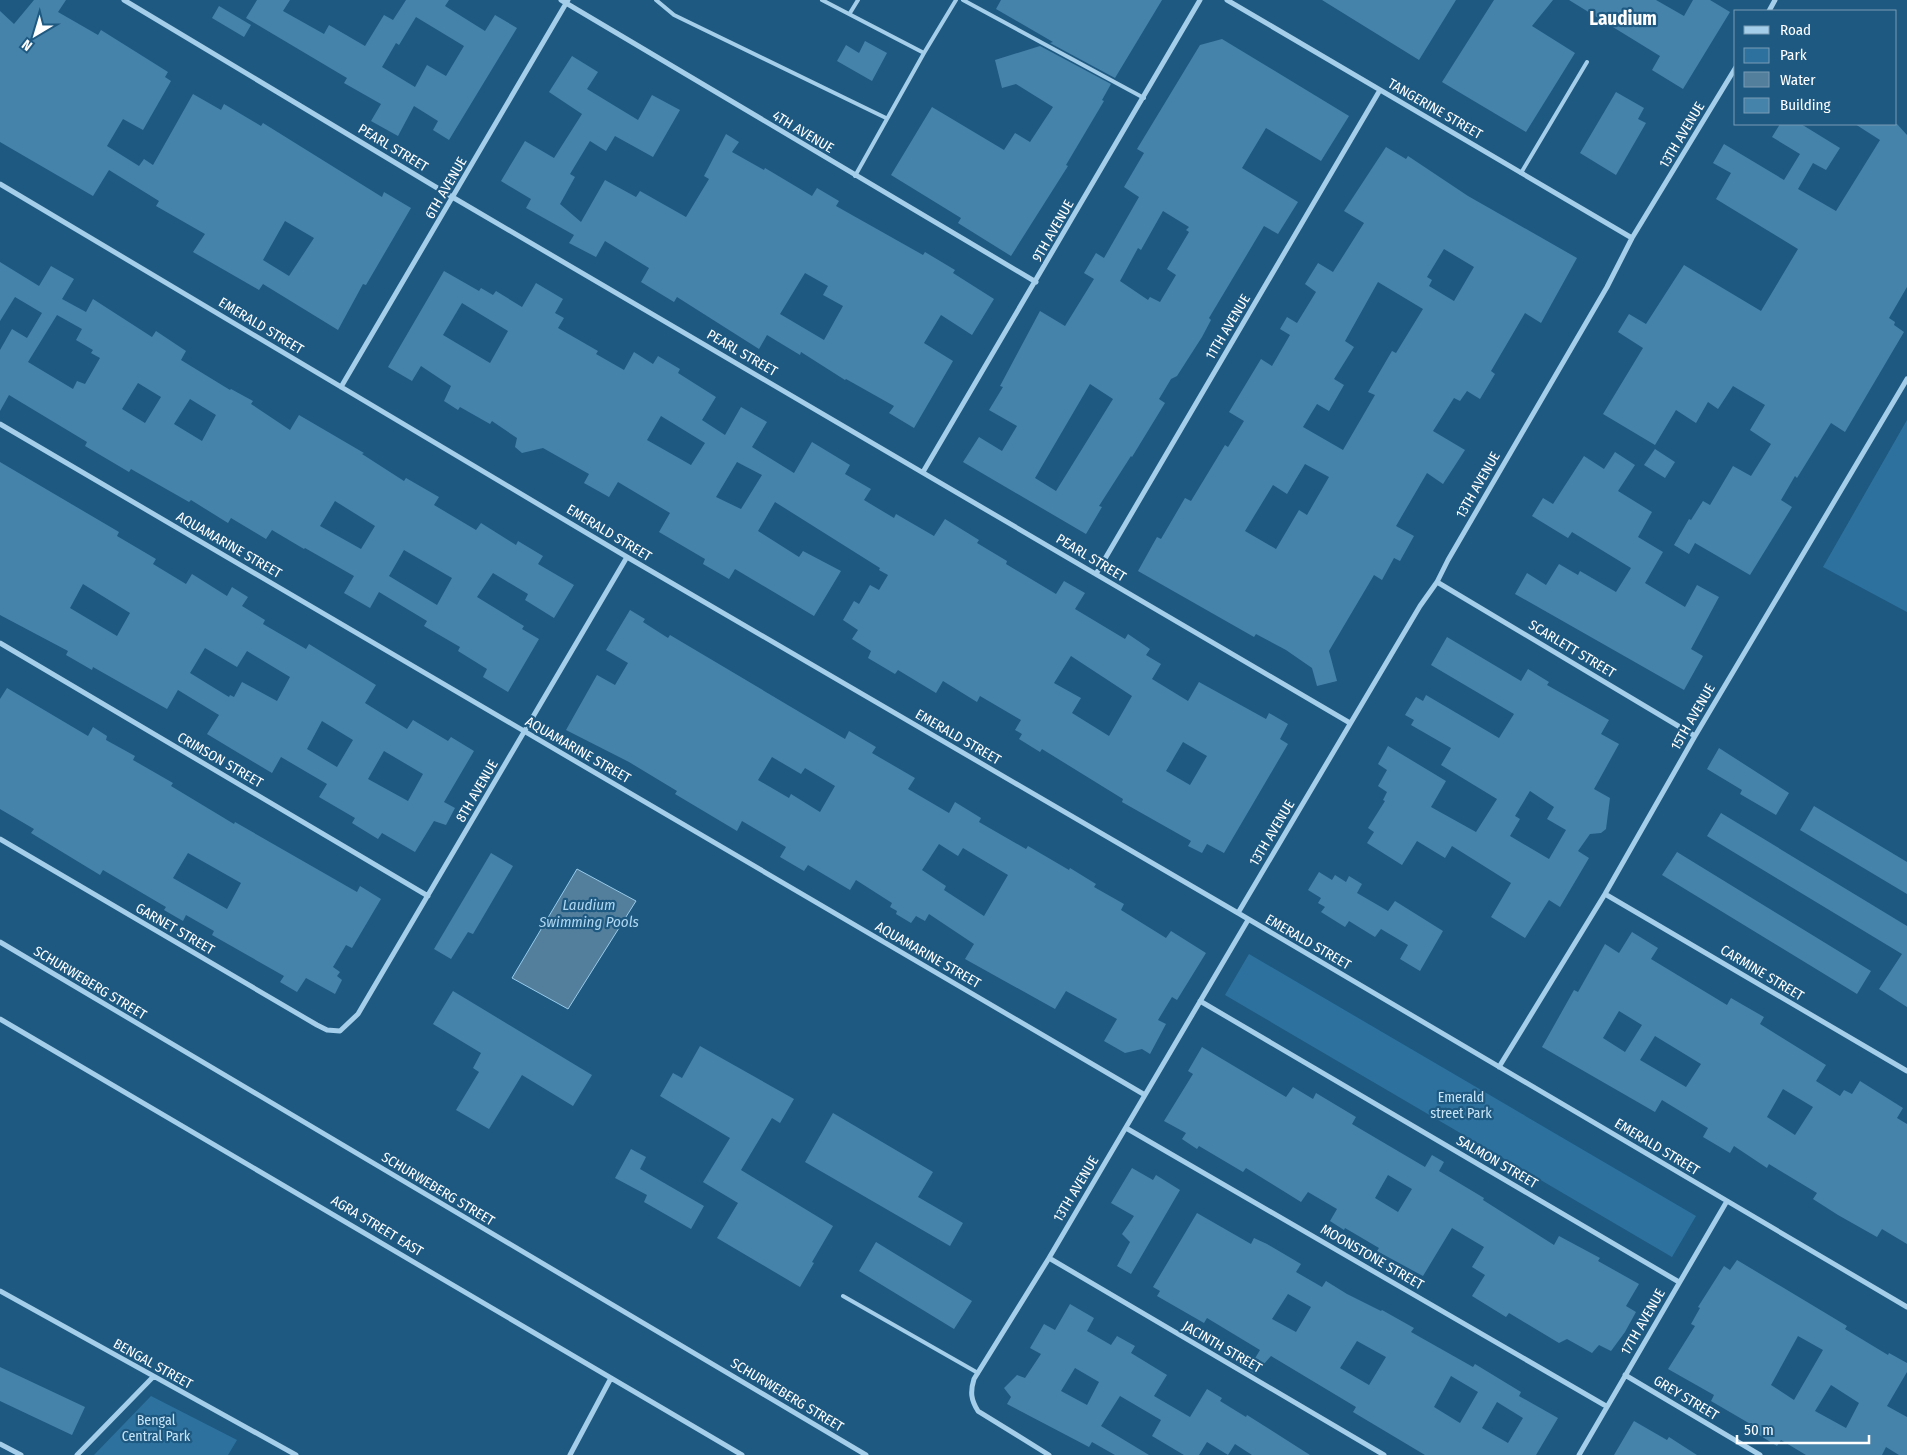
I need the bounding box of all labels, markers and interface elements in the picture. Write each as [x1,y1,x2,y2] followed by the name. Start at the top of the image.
[1589,7,1657,30] district label: Laudium
[10,10,60,60] north arrow
[1734,10,1897,125] legend
[1780,21,1811,39] text: Road
[19,36,36,54] text: N
[1780,46,1807,64] text: Park
[1780,71,1816,89] text: Water
[1385,75,1486,143] street label: TANGERINE STREET
[1780,96,1831,114] text: Building
[1656,99,1709,171] street label: 13TH AVENUE
[769,107,837,157] street label: 4TH AVENUE
[355,120,432,176] street label: PEARL STREET
[421,154,471,222] street label: 6TH AVENUE
[1028,197,1078,265] street label: 9TH AVENUE
[1202,291,1254,363] street label: 11TH AVENUE
[215,294,307,358] street label: EMERALD STREET
[704,326,781,380] street label: PEARL STREET
[1452,448,1504,521] street label: 13TH AVENUE
[563,501,655,565] street label: EMERALD STREET
[173,508,285,582] street label: AQUAMARINE STREET
[1053,530,1130,586] street label: PEARL STREET
[1525,616,1619,682] street label: SCARLETT STREET
[1667,680,1719,753] street label: 15TH AVENUE
[912,706,1004,769] street label: EMERALD STREET
[522,713,634,787] street label: AQUAMARINE STREET
[174,729,266,792] street label: CRIMSON STREET
[452,756,502,825] street label: 8TH AVENUE
[1246,797,1299,869] street label: 13TH AVENUE
[538,896,640,931] water label: Laudium Swimming Pools
[133,900,218,959] street label: GARNET STREET
[1262,911,1354,974] street label: EMERALD STREET
[872,918,984,992] street label: AQUAMARINE STREET
[1717,941,1807,1005] street label: CARMINE STREET
[30,943,150,1024] street label: SCHURWEBERG STREET
[1430,1089,1492,1122] park label: Emerald street Park
[1611,1115,1703,1179] street label: EMERALD STREET
[1453,1132,1541,1192] street label: SALMON STREET
[378,1149,498,1230] street label: SCHURWEBERG STREET
[1050,1153,1103,1225] street label: 13TH AVENUE
[328,1192,426,1260] street label: AGRA STREET EAST
[1318,1221,1427,1294] street label: MOONSTONE STREET
[1617,1286,1669,1358] street label: 17TH AVENUE
[1179,1317,1265,1377] street label: JACINTH STREET
[110,1335,196,1393] street label: BENGAL STREET
[727,1355,847,1436] street label: SCHURWEBERG STREET
[1650,1372,1722,1424] street label: GREY STREET
[122,1412,191,1445] park label: Bengal Central Park
[1737,1412,1870,1444] scale bar
[1744,1421,1774,1439] text: 50 m

